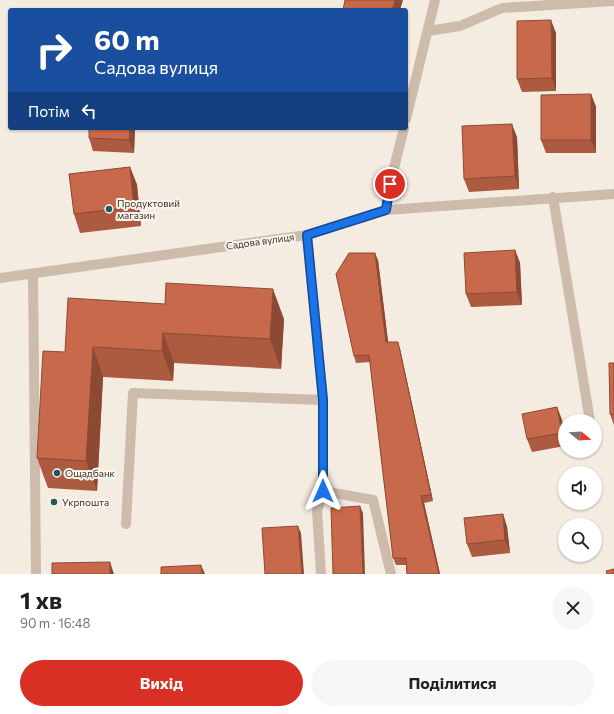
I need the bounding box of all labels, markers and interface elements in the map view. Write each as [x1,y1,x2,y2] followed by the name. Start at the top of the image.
[94,22,160,56] text: 60 m
[28,24,80,76] icon: right
[94,56,218,78] text: Садова вулиця
[78,100,100,122] icon: left
[28,102,70,120] text: Потім
[373,167,407,201] pin
[379,173,401,195] icon: arrive
[117,197,180,221] place label: Продуктовий магазин
[104,204,114,214] marker: Продуктовий магазин
[225,230,295,252] street label: Садова вулиця
[558,414,602,458] north arrow
[558,414,602,562] map controls
[558,466,602,510] button: sound
[65,467,116,479] place label: Ощадбанк
[52,468,62,478] marker: Ощадбанк
[302,470,344,512] position arrow
[62,496,109,508] place label: Укрпошта
[49,497,59,507] marker: Укрпошта
[558,518,602,562] button: search
[20,585,62,614] text: 1 хв
[552,587,594,629] button: close
[20,615,90,631] text: 90 m · 16:48
[20,660,303,706] button: Вихід
[311,660,594,706] button: Поділитися

